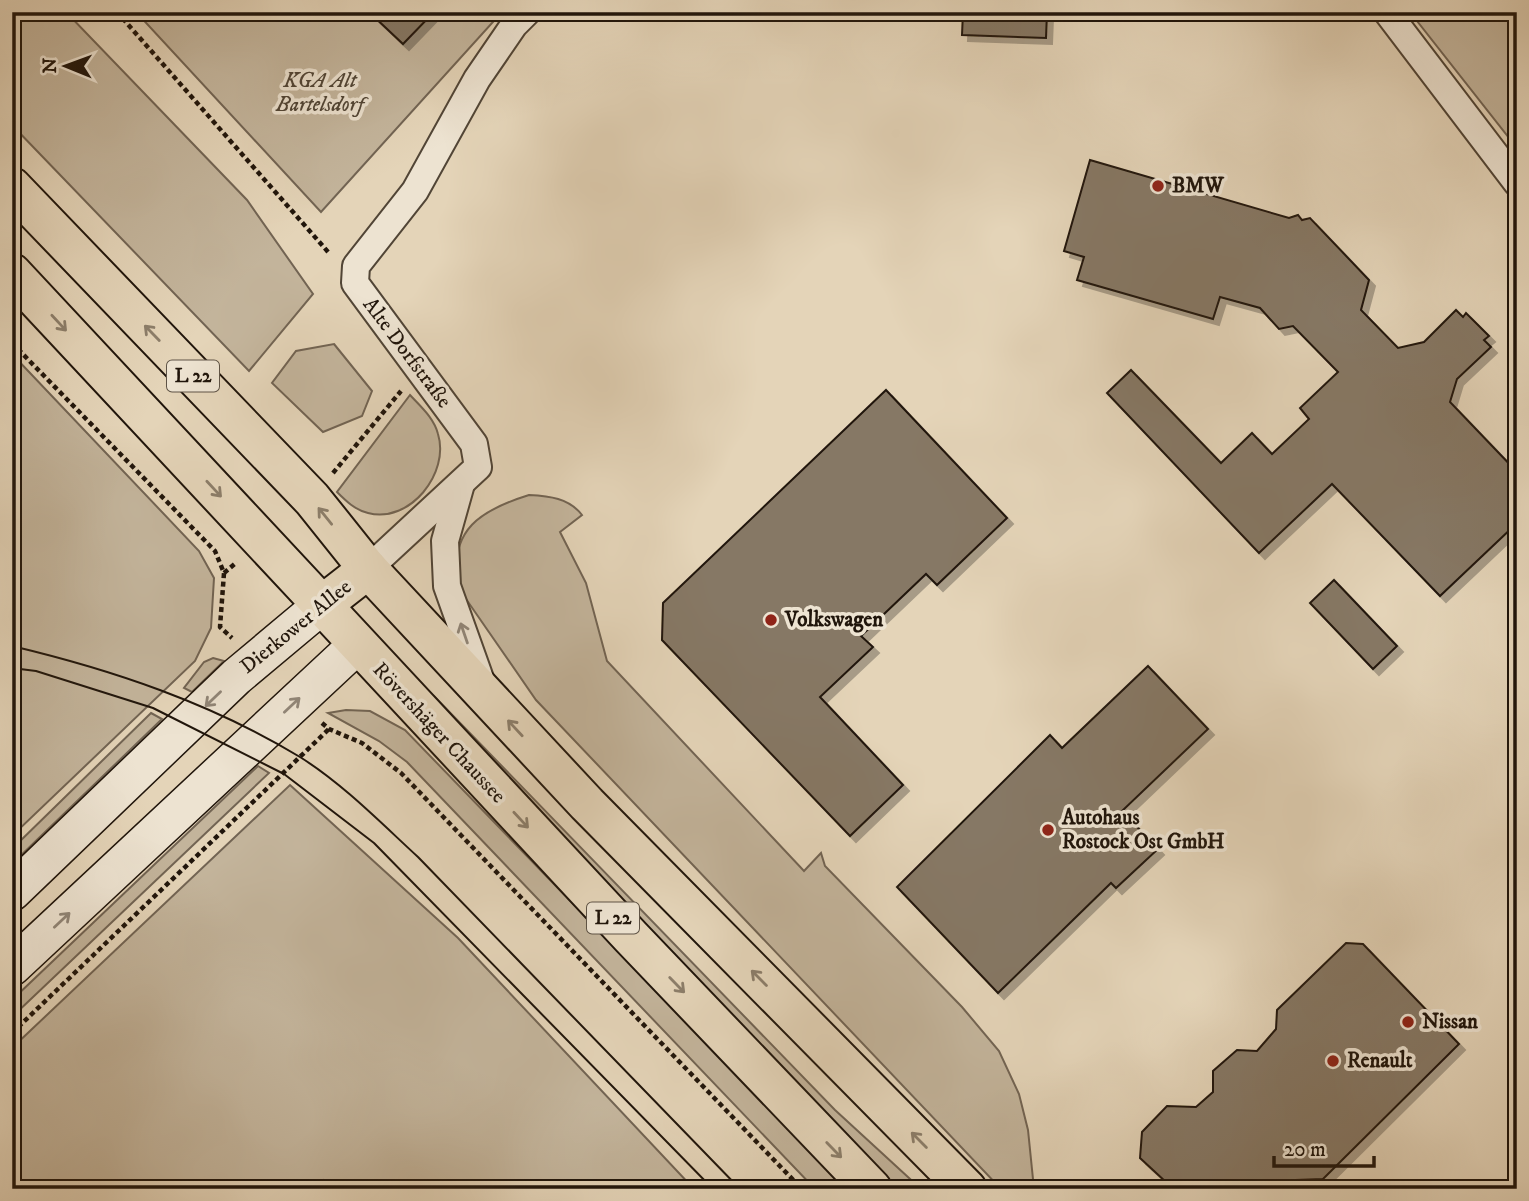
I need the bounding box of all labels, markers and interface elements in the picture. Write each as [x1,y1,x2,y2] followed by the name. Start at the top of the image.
[32,32,102,102] north arrow
[39,57,62,74] text: N
[275,68,369,118] park label: KGA Alt Bartelsdorf
[1172,173,1224,199] place label: BMW
[1150,178,1166,194] marker: BMW
[357,293,457,414] street label: Alte Dorfstraße
[50,314,67,331] one-way arrow
[144,325,161,342] one-way arrow
[167,360,219,392] road number: L 22
[206,480,222,498] one-way arrow
[318,507,333,525] one-way arrow
[235,574,357,680] street label: Dierkower Allee
[784,607,884,633] place label: Volkswagen
[763,612,779,628] marker: Volkswagen
[457,622,469,644] one-way arrow
[367,657,511,809] street label: Rövershäger Chaussee
[205,690,222,707] one-way arrow
[283,697,301,713] one-way arrow
[507,719,523,737] one-way arrow
[1061,805,1225,855] place label: Autohaus Rostock Ost GmbH
[512,811,529,828] one-way arrow
[1040,822,1056,838] marker: Autohaus Rostock Ost GmbH
[587,902,639,934] road number: L 22
[53,912,71,928] one-way arrow
[751,970,768,987] one-way arrow
[668,977,685,994] one-way arrow
[1422,1009,1479,1035] place label: Nissan
[1400,1014,1416,1030] marker: Nissan
[1347,1048,1413,1074] place label: Renault
[1325,1053,1341,1069] marker: Renault
[1274,1124,1373,1168] scale bar
[911,1132,928,1149] one-way arrow
[1284,1137,1326,1163] text: 20 m
[826,1141,843,1158] one-way arrow

